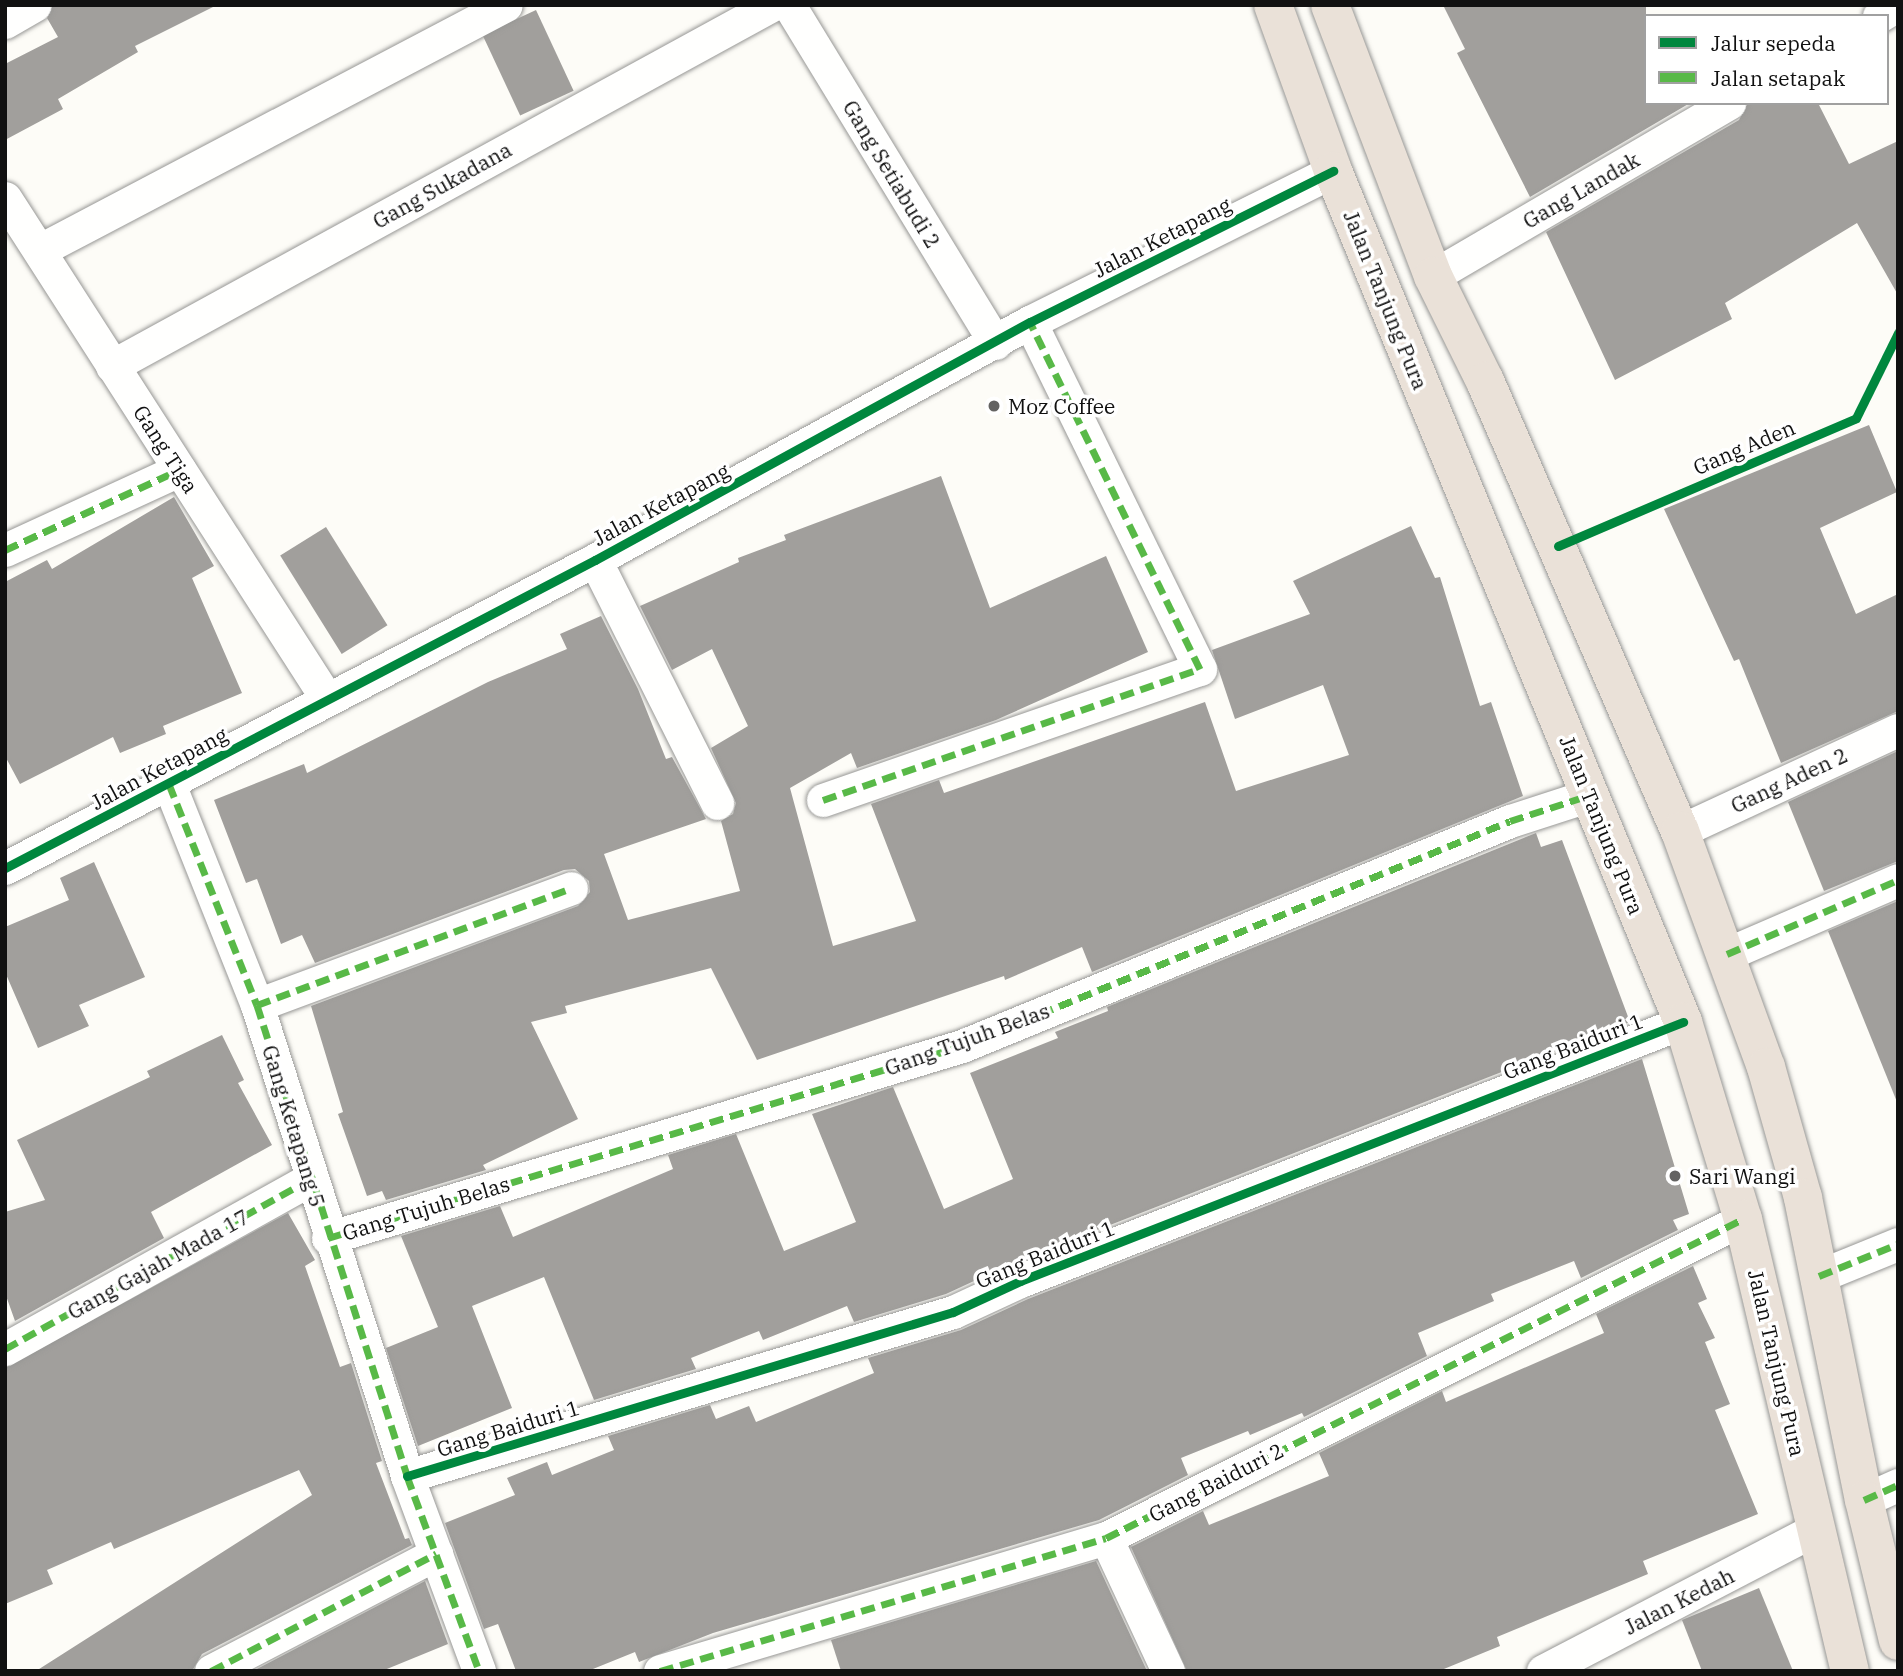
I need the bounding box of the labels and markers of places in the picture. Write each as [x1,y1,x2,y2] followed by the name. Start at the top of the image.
[1008,393,1115,419] place label: Moz Coffee
[986,398,1002,414] marker: Moz Coffee
[1689,1163,1796,1189] place label: Sari Wangi
[1667,1168,1683,1184] marker: Sari Wangi

